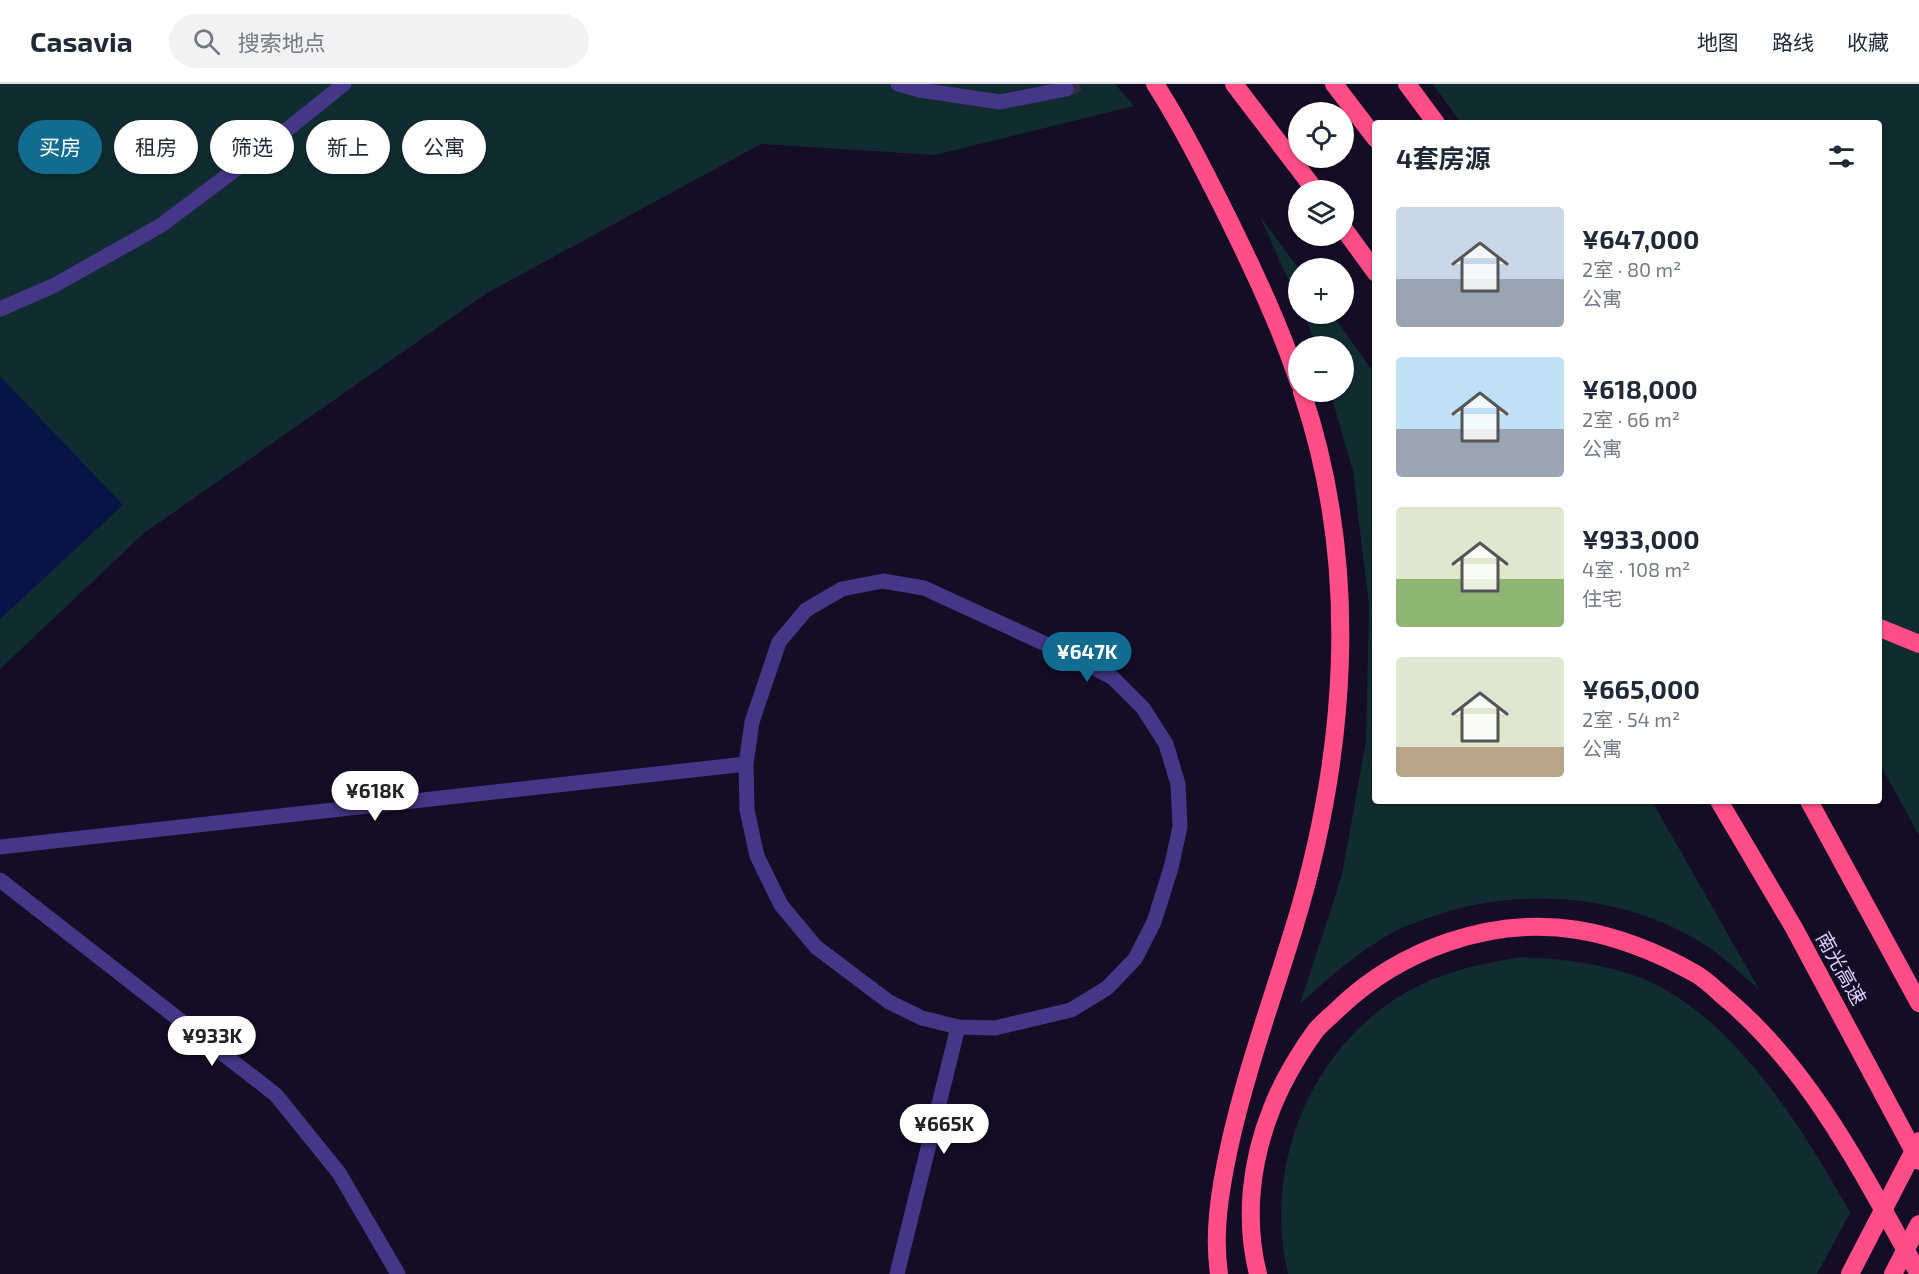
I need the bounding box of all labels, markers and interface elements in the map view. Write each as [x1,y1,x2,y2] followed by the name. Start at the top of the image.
[169,14,589,68] search box
[30,24,133,58] text: Casavia
[190,25,223,58] icon: search
[238,29,326,55] text: 搜索地点
[1697,29,1739,54] text: 地图
[1772,29,1814,54] text: 路线
[1847,29,1889,54] text: 收藏
[1288,102,1354,402] map controls
[1288,102,1354,168] button: locate
[18,120,102,174] chip: 买房
[114,120,198,174] chip: 租房
[210,120,294,174] chip: 筛选
[306,120,390,174] chip: 新上
[402,120,486,174] chip: 公寓
[1825,140,1858,173] icon: filters
[1396,142,1491,173] text: 4套房源
[1288,180,1354,246] button: layers
[1582,223,1699,254] text: ¥647,000
[1444,231,1516,303] icon: home
[1582,257,1681,281] text: 2室 · 80 m²
[1288,258,1354,324] button: +
[1582,286,1622,310] text: 公寓
[1288,336,1354,402] button: −
[1582,373,1698,404] text: ¥618,000
[1444,381,1516,453] icon: home
[1582,407,1680,431] text: 2室 · 66 m²
[1582,436,1622,460] text: 公寓
[1582,523,1700,554] text: ¥933,000
[1444,531,1516,603] icon: home
[1582,557,1690,581] text: 4室 · 108 m²
[1582,586,1622,610] text: 住宅
[1045,632,1129,683] pin: ¥647K
[1056,639,1118,663] text: ¥647K
[1582,673,1700,704] text: ¥665,000
[1444,681,1516,753] icon: home
[1582,707,1680,731] text: 2室 · 54 m²
[1582,736,1622,760] text: 公寓
[333,771,417,822] pin: ¥618K
[346,778,404,802] text: ¥618K
[1812,927,1872,1009] street label: 南光高速
[170,1016,254,1067] pin: ¥933K
[182,1023,242,1047] text: ¥933K
[902,1104,986,1155] pin: ¥665K
[914,1111,974,1135] text: ¥665K

